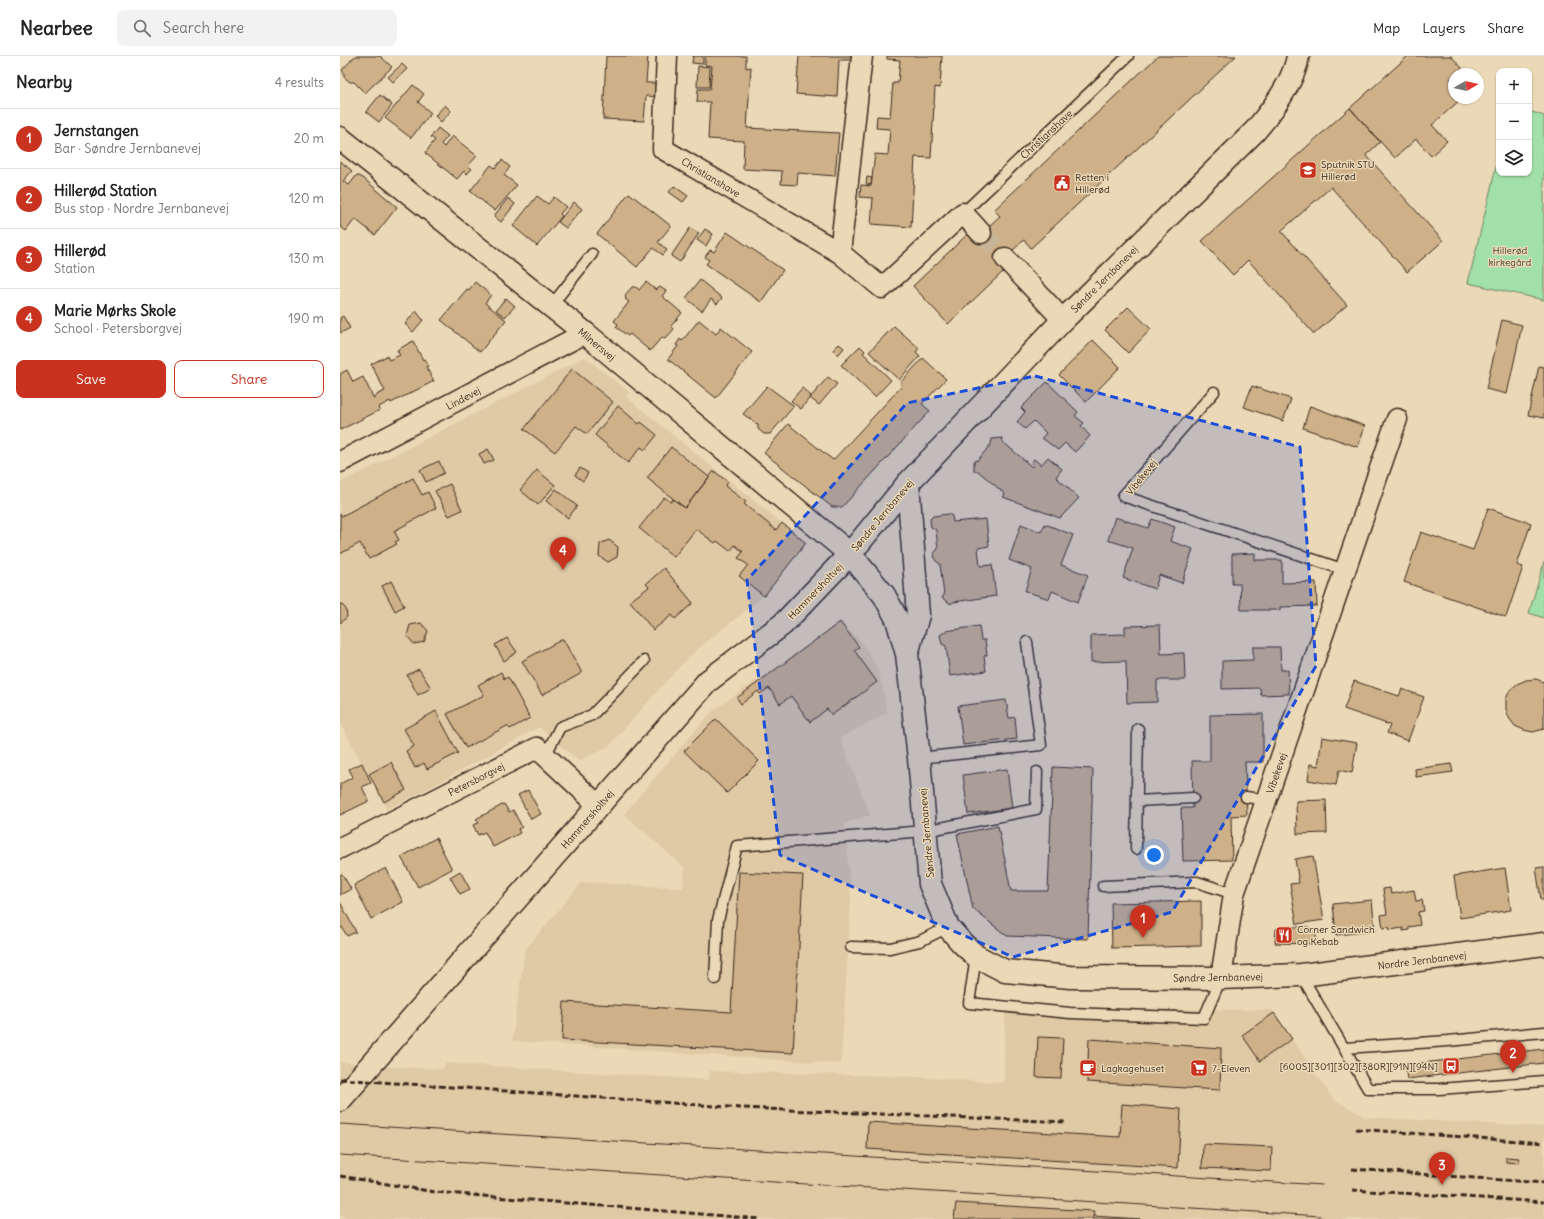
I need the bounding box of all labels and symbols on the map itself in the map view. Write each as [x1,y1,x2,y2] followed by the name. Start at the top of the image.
[1448,68,1484,104] north arrow
[1018,107,1075,162] street label: Christianshave
[679,155,743,200] street label: Christianshave
[1321,158,1375,183] place label: Sputnik STU Hillerød
[1298,160,1318,180] school or university icon: Sputnik STU Hillerød
[1075,171,1110,196] place label: Retten i Hillerød
[1052,173,1072,193] public building icon: Retten i Hillerød
[1068,243,1141,316] street label: Søndre Jernbanevej
[1489,244,1532,269] park label: Hillerød kirkegård
[575,325,618,364] street label: Milnersvej
[444,384,483,413] street label: Lindevej
[1123,457,1160,498] street label: Vibekevej
[849,477,916,554] street label: Søndre Jernbanevej
[550,537,576,570] pin: 4
[785,560,846,622] street label: Hammersholtvej
[1263,751,1290,795] street label: Vibekevej
[446,760,507,799] street label: Petersborgvej
[558,787,617,851] street label: Hammersholtvej
[916,788,937,878] street label: Søndre Jernbanevej
[1144,845,1164,865] your location
[1130,905,1156,938] pin: 1
[1297,923,1375,948] place label: Corner Sandwich og Kebab
[1274,925,1294,945] restaurant icon: Corner Sandwich og Kebab
[1377,949,1467,972] street label: Nordre Jernbanevej
[1173,970,1263,985] street label: Søndre Jernbanevej
[1500,1040,1526,1073] pin: 2
[1441,1056,1461,1076] bus stop icon: [600S][301][302][380R][91N][94N]
[1078,1058,1098,1078] cafe icon: Lagkagehuset
[1189,1058,1209,1078] supermarket icon: 7-Eleven
[1280,1060,1438,1073] place label: [600S][301][302][380R][91N][94N]
[1101,1062,1165,1075] place label: Lagkagehuset
[1212,1062,1251,1075] place label: 7-Eleven
[1429,1152,1455,1185] pin: 3

